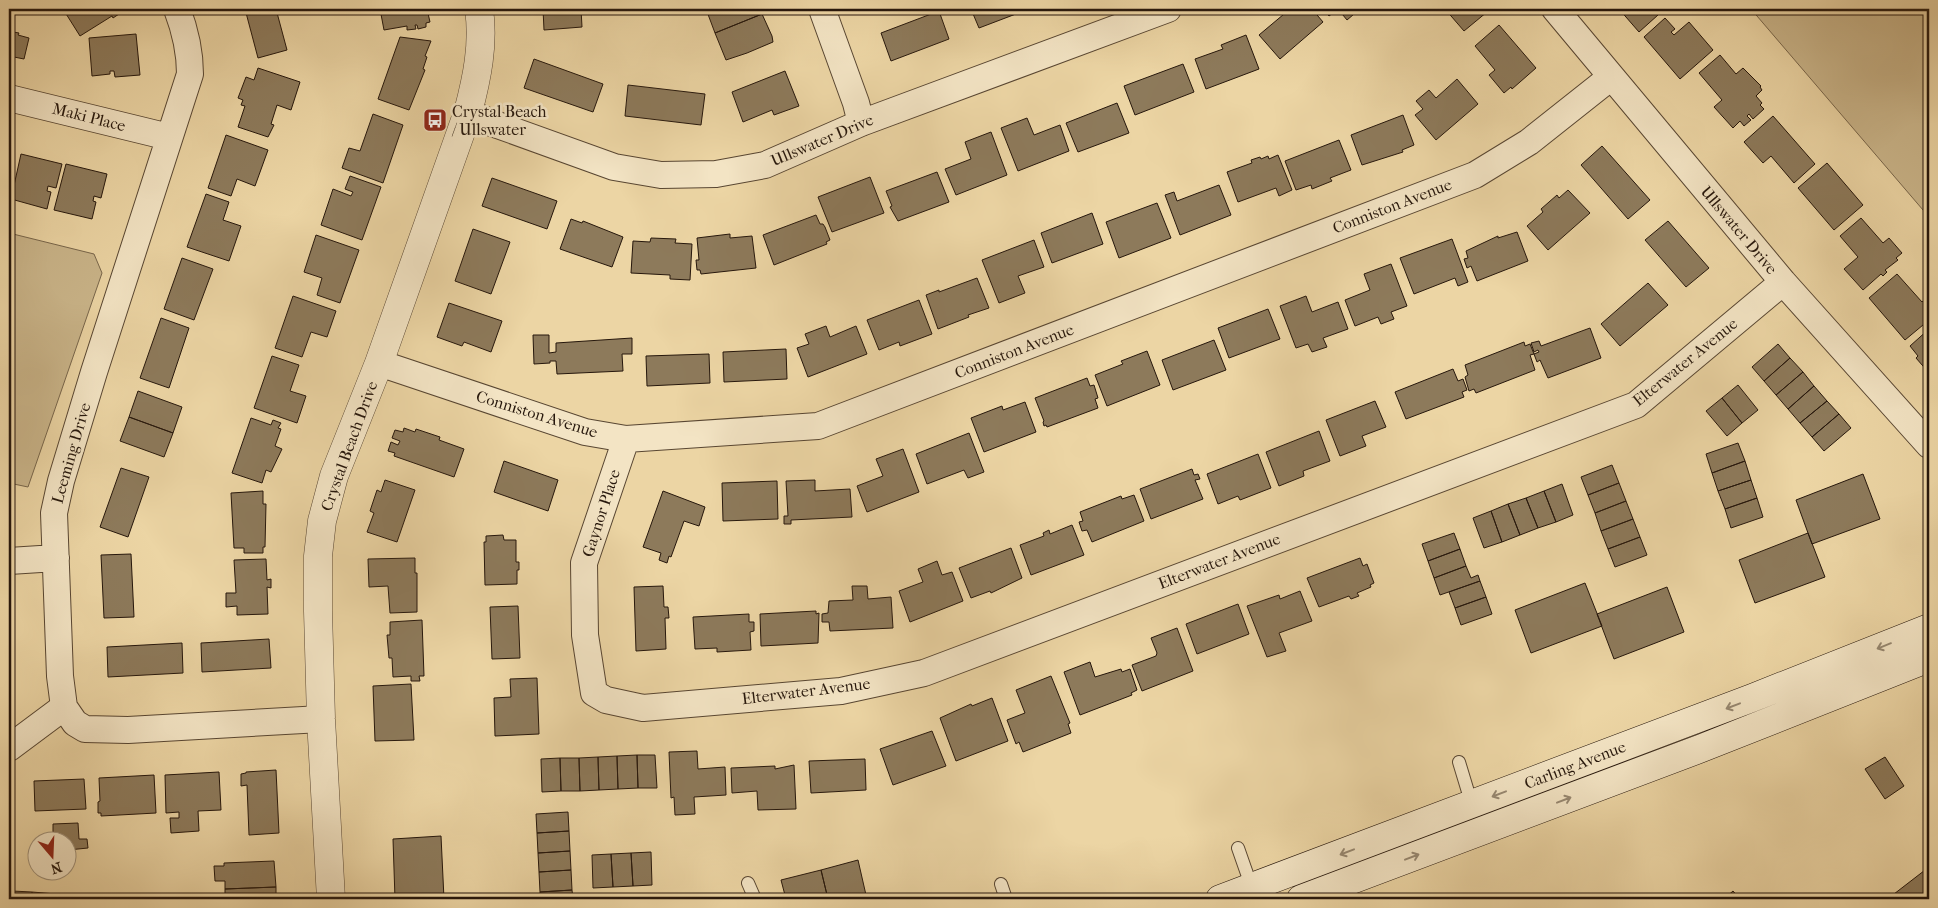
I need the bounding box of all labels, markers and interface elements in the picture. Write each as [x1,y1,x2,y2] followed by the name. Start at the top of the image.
[50,99,128,135] street label: Maki Place
[451,102,547,139] place label: Crystal Beach / Ullswater
[422,107,448,133] bus stop icon: Crystal Beach / Ullswater
[768,110,876,170] street label: Ullswater Drive
[1330,175,1454,237] street label: Conniston Avenue
[1697,182,1781,278] street label: Ullswater Drive
[1629,314,1741,410] street label: Elterwater Avenue
[952,320,1076,382] street label: Conniston Avenue
[317,378,381,514] street label: Crystal Beach Drive
[474,386,600,442] street label: Conniston Avenue
[48,400,94,506] street label: Leeming Drive
[578,467,624,559] street label: Gaynor Place
[1155,529,1283,593] street label: Elterwater Avenue
[1877,642,1892,651] one-way arrow
[741,674,871,708] street label: Elterwater Avenue
[1726,701,1741,711] one-way arrow
[1522,737,1628,793] street label: Carling Avenue
[1492,790,1507,799] one-way arrow
[1556,795,1571,804] one-way arrow
[28,830,78,880] north arrow
[1340,848,1355,857] one-way arrow
[1404,852,1419,861] one-way arrow
[48,858,64,878] text: N

